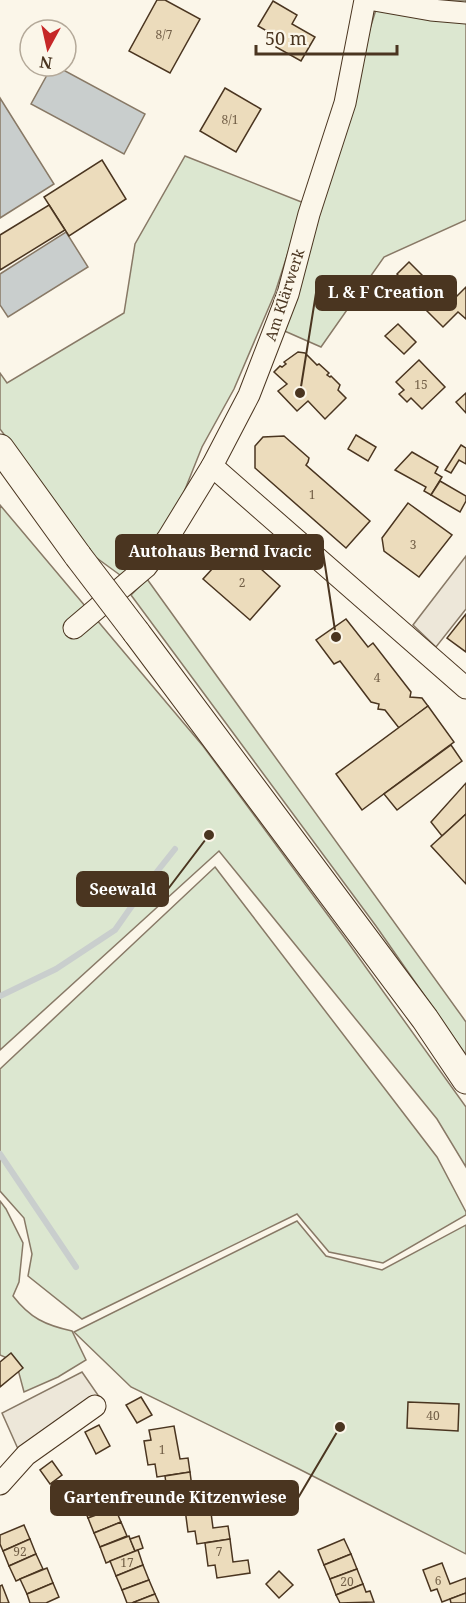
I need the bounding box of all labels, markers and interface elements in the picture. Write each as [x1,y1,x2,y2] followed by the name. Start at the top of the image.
[18,18,78,78] north arrow
[256,18,397,56] scale bar
[156,26,173,43] house number: 8/7
[265,26,307,50] text: 50 m
[38,51,54,75] text: N
[222,111,238,128] house number: 8/1
[260,246,308,343] street label: Am Klärwerk
[316,276,456,310] callout: L & F Creation
[328,281,444,303] text: L & F Creation
[414,376,428,393] house number: 15
[309,486,315,503] house number: 1
[116,535,323,569] callout: Autohaus Bernd Ivacic
[410,536,417,553] house number: 3
[128,540,312,562] text: Autohaus Bernd Ivacic
[239,574,245,591] house number: 2
[374,669,381,686] house number: 4
[77,872,168,906] callout: Seewald
[90,878,157,900] text: Seewald
[426,1407,440,1424] house number: 40
[159,1441,165,1458] house number: 1
[51,1481,298,1515] callout: Gartenfreunde Kitzenwiese
[63,1486,287,1508] text: Gartenfreunde Kitzenwiese
[13,1543,27,1560] house number: 92
[216,1543,223,1560] house number: 7
[120,1554,134,1571] house number: 17
[435,1572,442,1589] house number: 6
[340,1573,354,1590] house number: 20

